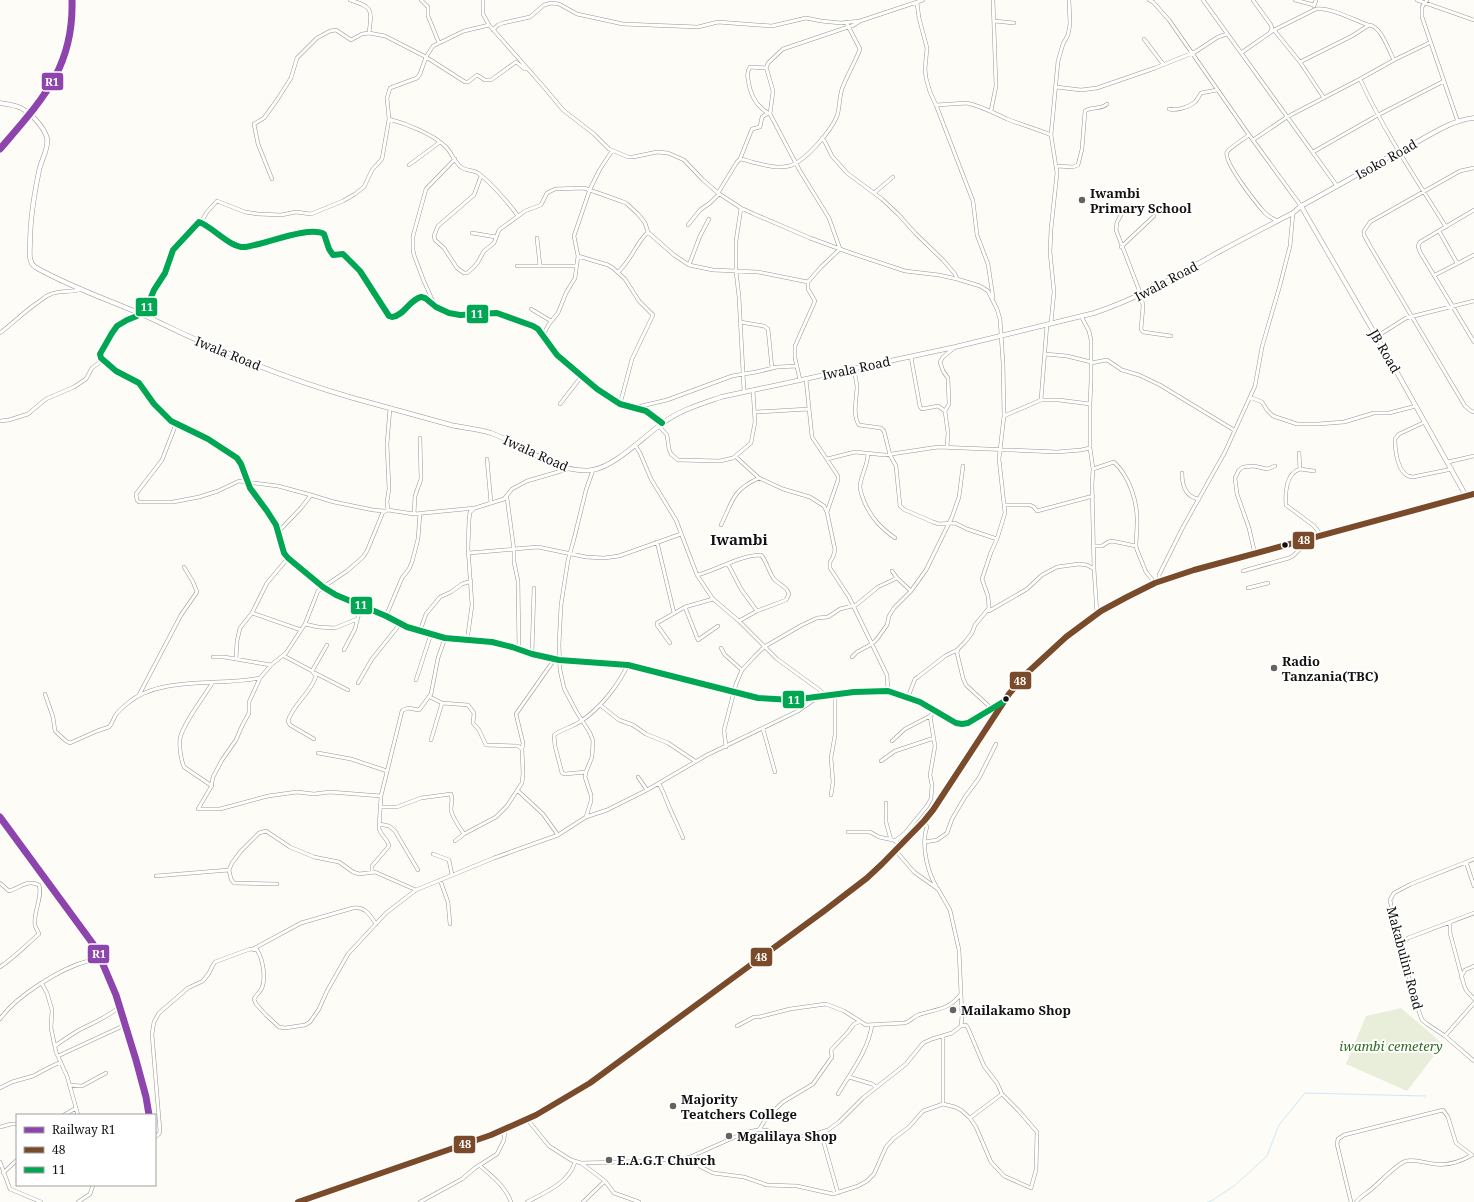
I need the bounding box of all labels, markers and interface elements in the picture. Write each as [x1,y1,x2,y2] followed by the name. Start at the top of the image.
[41,72,64,91] line badge: R1
[45,74,59,89] text: R1
[1352,135,1420,183] street label: Isoko Road
[1090,184,1192,217] place label: Iwambi Primary School
[1077,195,1087,205] marker: Iwambi Primary School
[1131,257,1201,305] street label: Iwala Road
[135,297,158,317] line badge: 11
[141,299,153,314] text: 11
[466,304,489,324] line badge: 11
[471,306,483,321] text: 11
[1365,325,1405,376] street label: JB Road
[192,332,264,374] street label: Iwala Road
[820,352,892,384] street label: Iwala Road
[501,431,571,475] street label: Iwala Road
[710,529,769,549] district label: Iwambi
[1292,531,1315,550] line badge: 48
[1298,532,1310,547] text: 48
[1280,540,1290,550] unlabelled marker
[350,596,373,615] line badge: 11
[355,597,367,612] text: 11
[1282,652,1379,685] place label: Radio Tanzania(TBC)
[1269,663,1279,673] marker: Radio Tanzania(TBC)
[1009,671,1032,690] line badge: 48
[1014,673,1026,688] text: 48
[782,690,805,709] line badge: 11
[788,692,800,707] text: 11
[1001,694,1011,704] unlabelled marker
[1383,904,1427,1012] street label: Makabulini Road
[87,944,110,964] line badge: R1
[92,946,106,961] text: R1
[750,947,773,967] line badge: 48
[755,949,767,964] text: 48
[961,1001,1071,1019] place label: Mailakamo Shop
[948,1005,958,1015] marker: Mailakamo Shop
[1339,1037,1443,1055] park label: iwambi cemetery
[681,1090,797,1123] place label: Majority Teatchers College
[668,1101,678,1111] marker: Majority Teatchers College
[16,1114,156,1186] legend
[52,1121,116,1138] text: Railway R1
[737,1127,837,1145] place label: Mgalilaya Shop
[724,1131,734,1141] marker: Mgalilaya Shop
[453,1135,476,1154] line badge: 48
[459,1136,471,1151] text: 48
[52,1141,66,1158] text: 48
[617,1151,716,1169] place label: E.A.G.T Church
[604,1155,614,1165] marker: E.A.G.T Church
[52,1161,65,1178] text: 11

